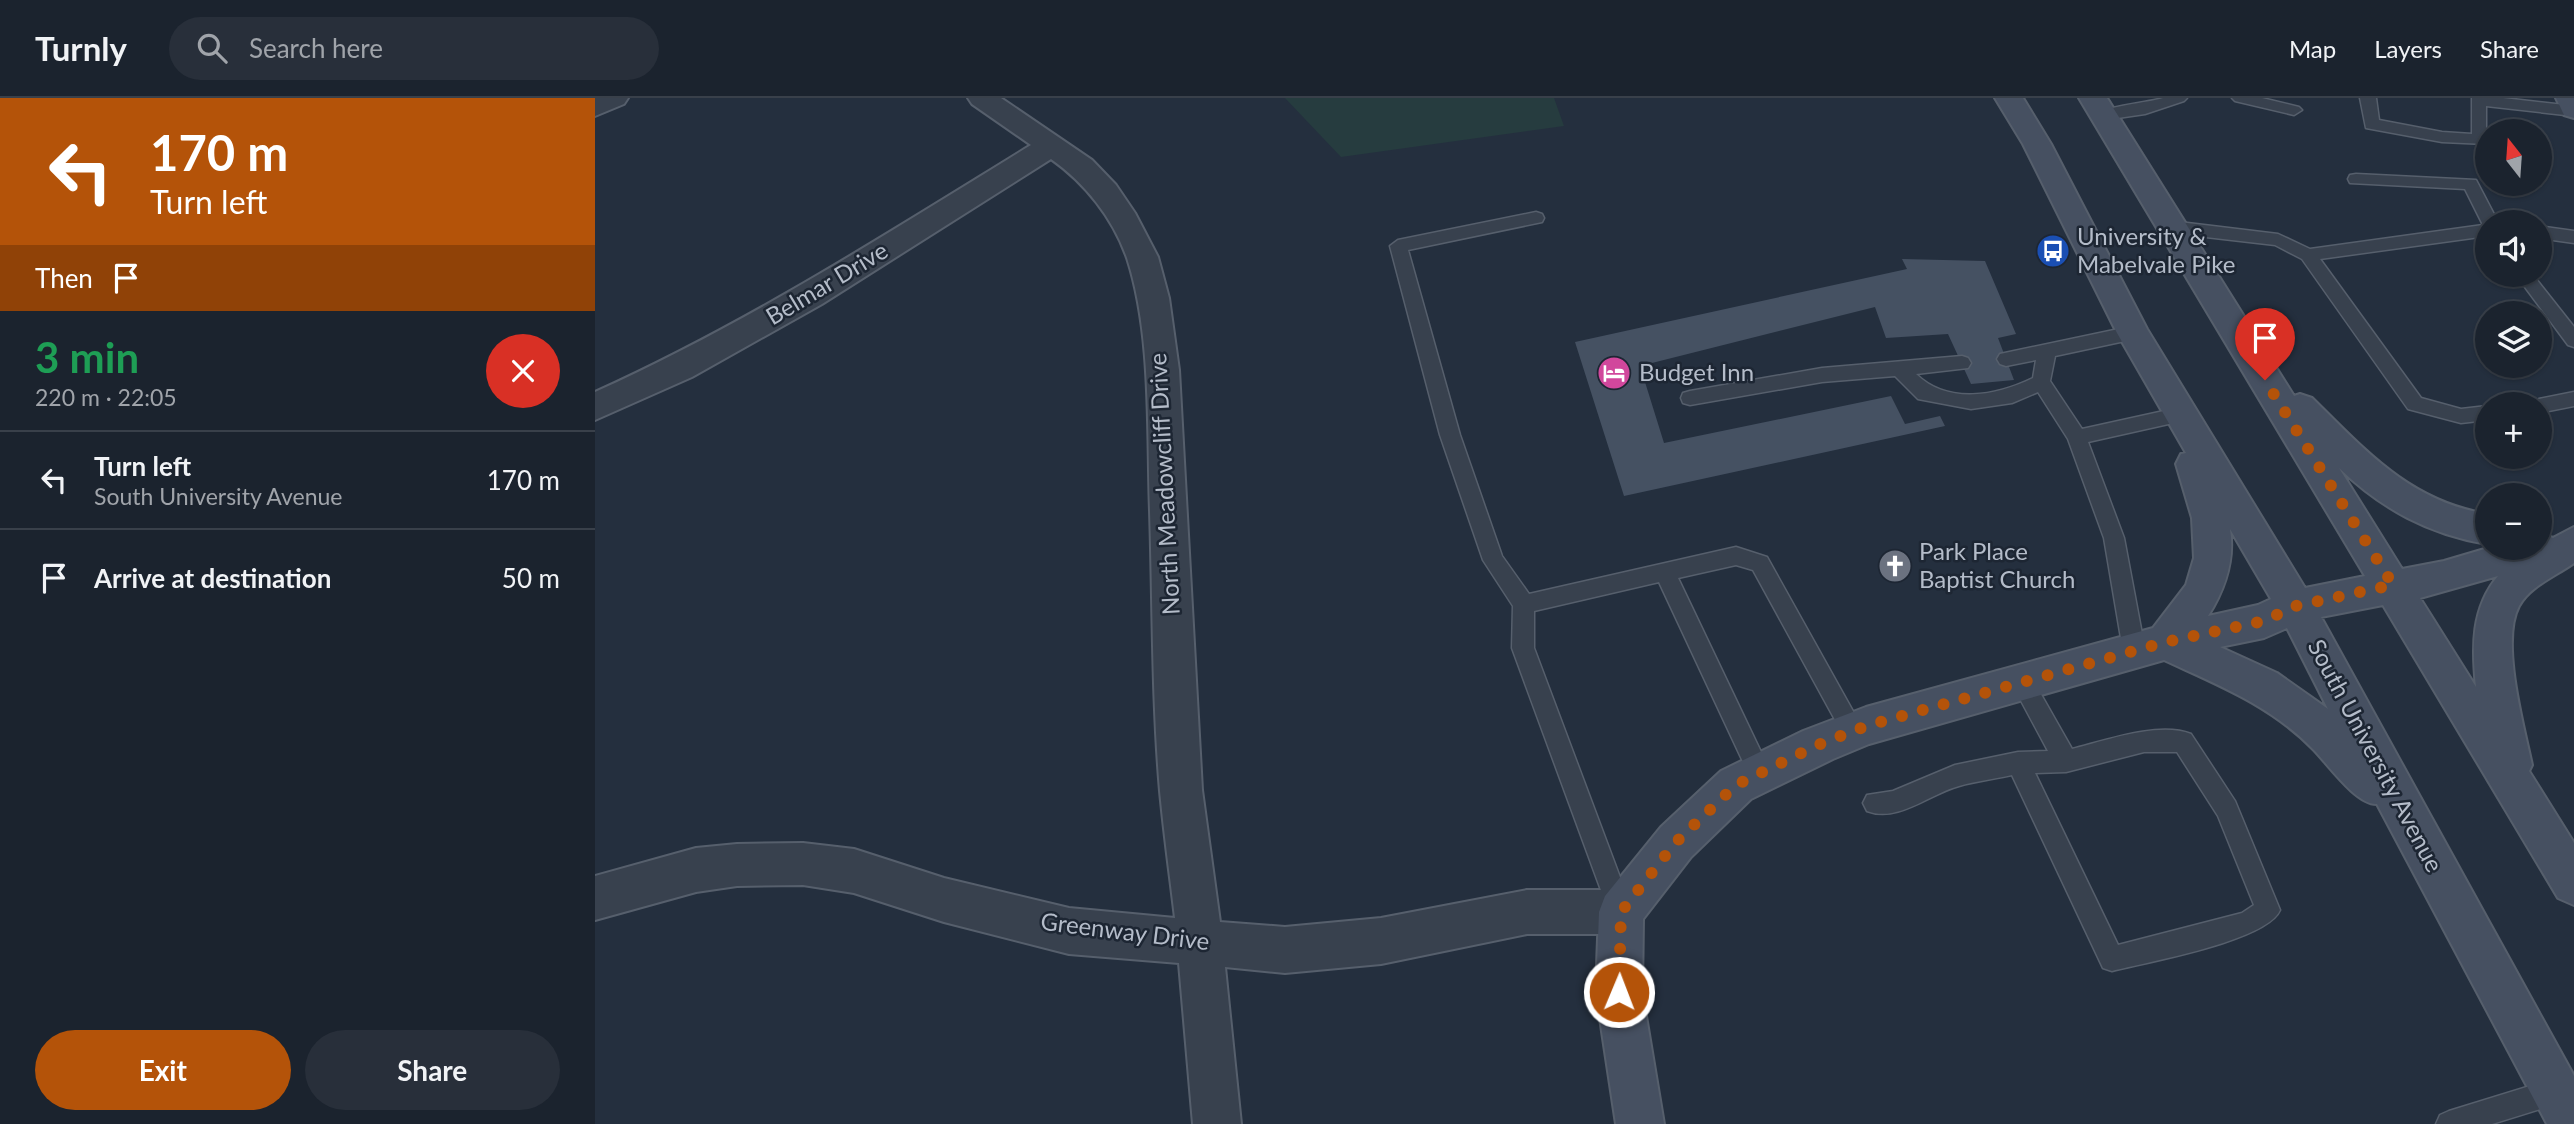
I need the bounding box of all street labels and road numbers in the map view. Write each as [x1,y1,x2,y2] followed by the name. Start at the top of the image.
[760,235,892,330] street label: Belmar Drive
[1142,352,1185,616] street label: North Meadowcliff Drive
[2303,634,2450,877] street label: South University Avenue
[1039,906,1211,955] street label: Greenway Drive

